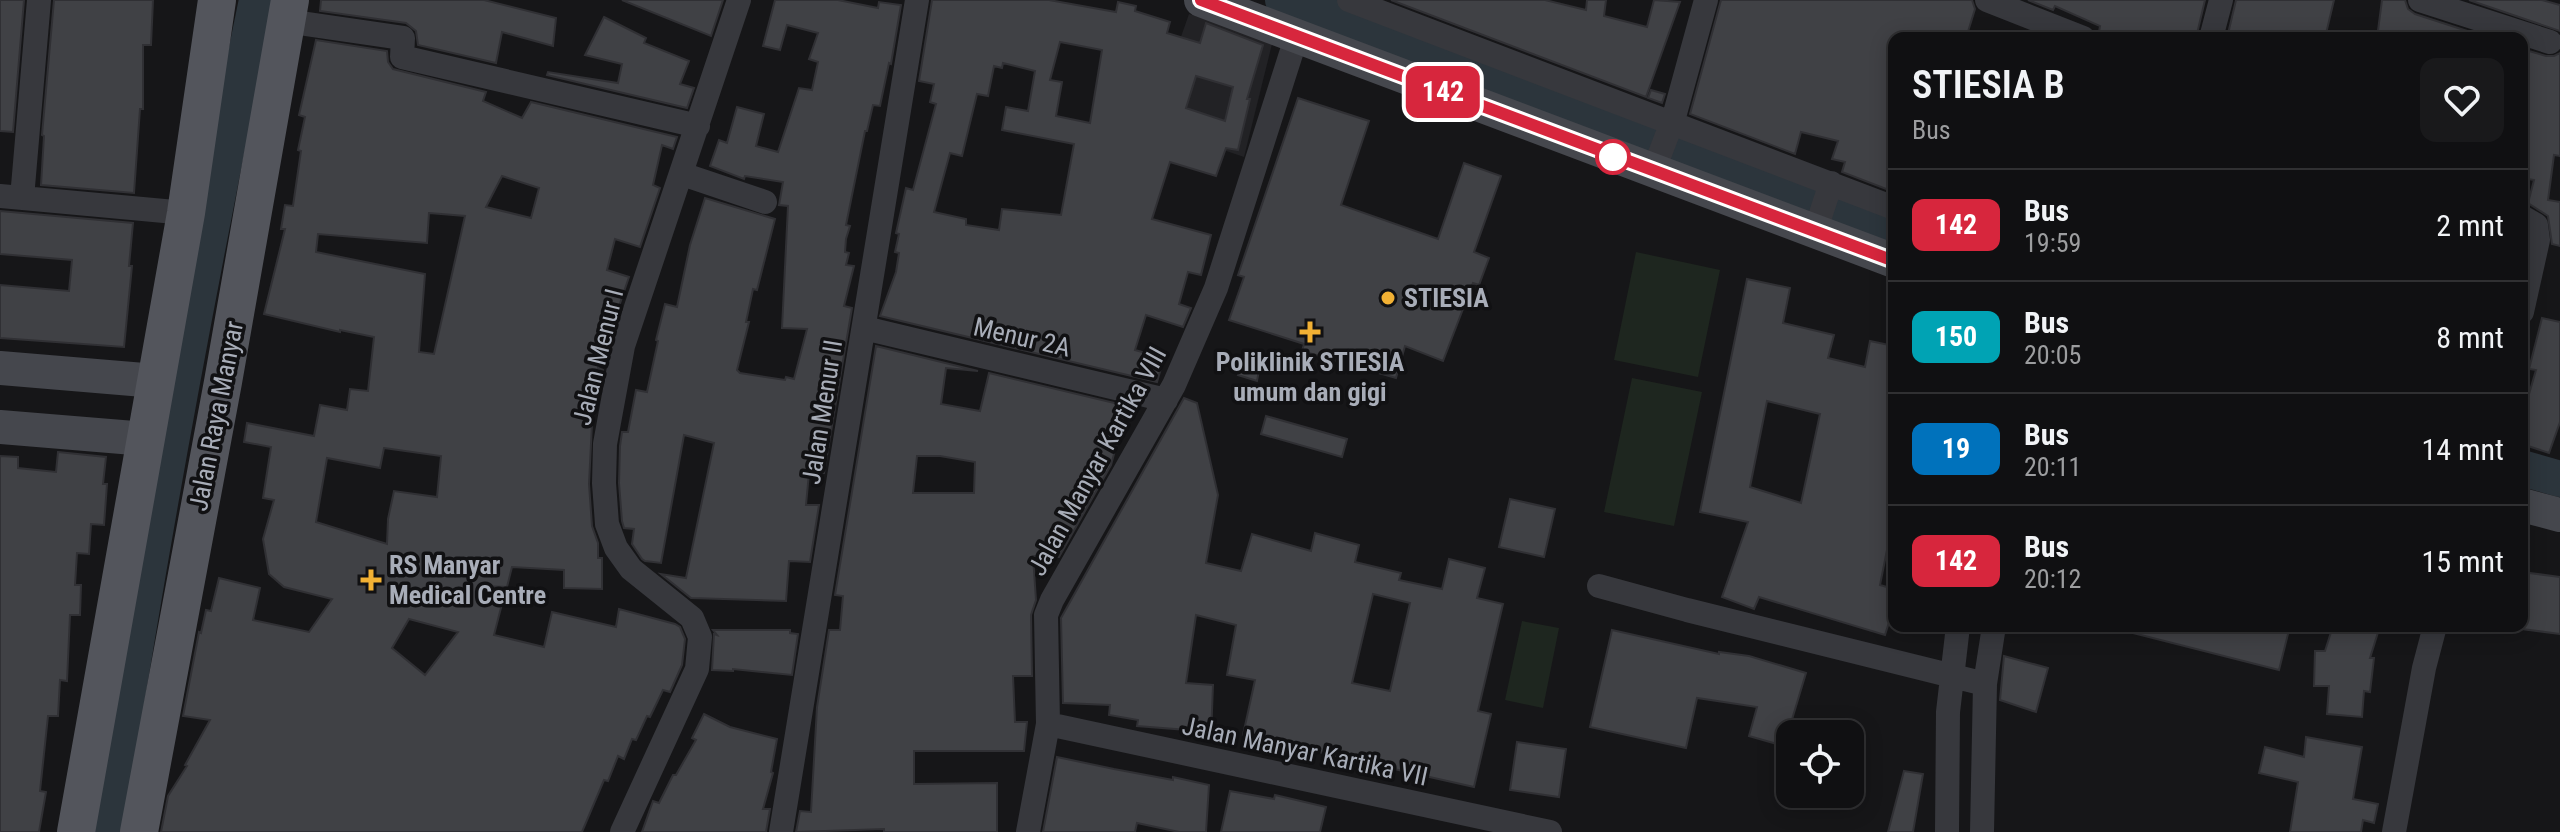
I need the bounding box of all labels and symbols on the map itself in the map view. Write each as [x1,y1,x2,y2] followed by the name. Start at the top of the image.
[1397,66,1489,118] line badge: 142
[1596,140,1630,174] unlabelled marker
[1404,283,1489,313] place label: STIESIA
[567,286,629,428] street label: Jalan Menur I
[1379,289,1397,307] marker: STIESIA
[971,311,1073,363] street label: Menur 2A
[183,318,249,514] street label: Jalan Raya Manyar
[1299,321,1321,343] marker: Poliklinik STIESIA umum dan gigi
[796,338,848,486] street label: Jalan Menur II
[1022,341,1172,581] street label: Jalan Manyar Kartika VIII
[1216,347,1405,407] place label: Poliklinik STIESIA umum dan gigi
[389,550,546,610] place label: RS Manyar Medical Centre
[360,569,382,591] marker: RS Manyar Medical Centre
[1179,710,1431,792] street label: Jalan Manyar Kartika VII

